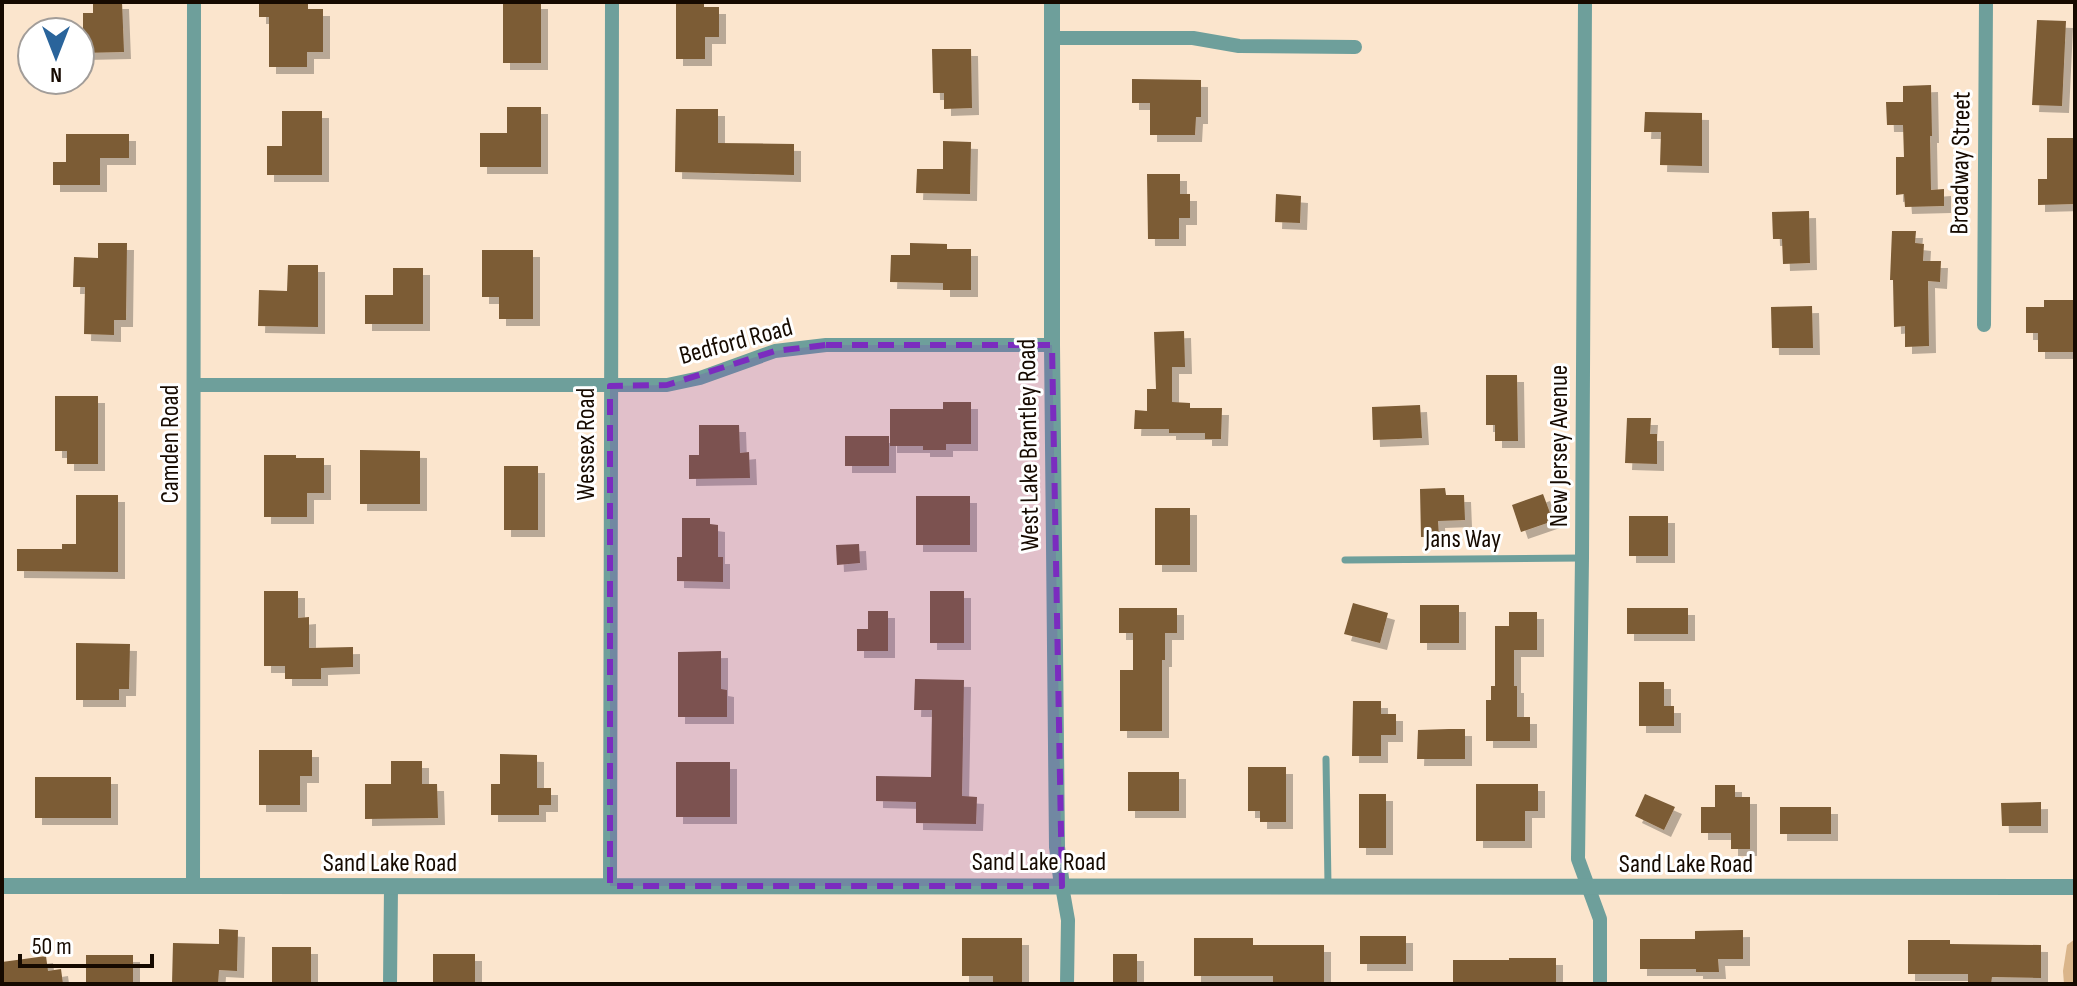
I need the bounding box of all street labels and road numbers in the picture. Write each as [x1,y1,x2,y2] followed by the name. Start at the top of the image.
[1944,91,1978,235] street label: Broadway Street
[676,312,796,372] street label: Bedford Road
[1012,338,1046,552] street label: West Lake Brantley Road
[1544,365,1575,527] street label: New Jersey Avenue
[155,385,186,503] street label: Camden Road
[571,388,602,500] street label: Wessex Road
[1424,524,1501,555] street label: Jans Way
[972,847,1106,878] street label: Sand Lake Road
[323,848,457,879] street label: Sand Lake Road
[1619,849,1753,880] street label: Sand Lake Road

